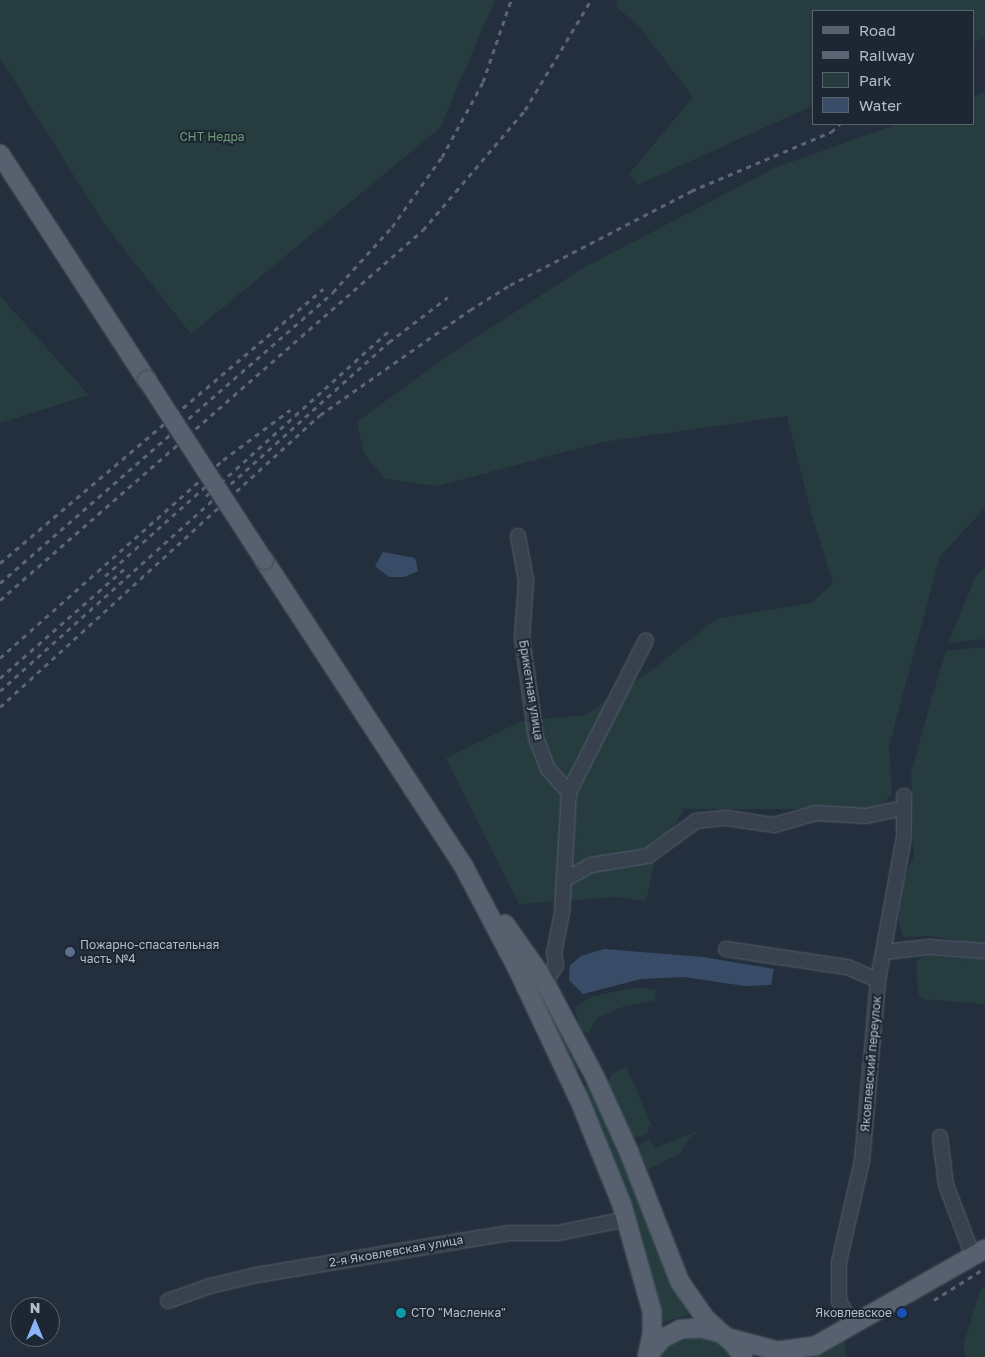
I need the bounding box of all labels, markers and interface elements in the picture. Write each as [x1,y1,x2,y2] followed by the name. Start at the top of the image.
[812,10,975,125] legend
[859,21,896,39] text: Road
[859,46,915,64] text: Railway
[859,71,891,89] text: Park
[859,96,902,114] text: Water
[179,130,245,144] park label: СНТ Недра
[516,639,546,741] street label: Брикетная улица
[80,938,219,966] place label: Пожарно-спасательная часть №4
[64,946,76,958] marker: Пожарно-спасательная часть №4
[858,995,884,1133] street label: Яковлевский переулок
[328,1232,464,1270] street label: 2-я Яковлевская улица
[10,1297,60,1347] north arrow
[30,1299,40,1316] text: N
[411,1306,506,1320] place label: СТО "Масленка"
[815,1306,892,1320] place label: Яковлевское
[395,1307,407,1319] marker: СТО "Масленка"
[896,1307,908,1319] marker: Яковлевское

